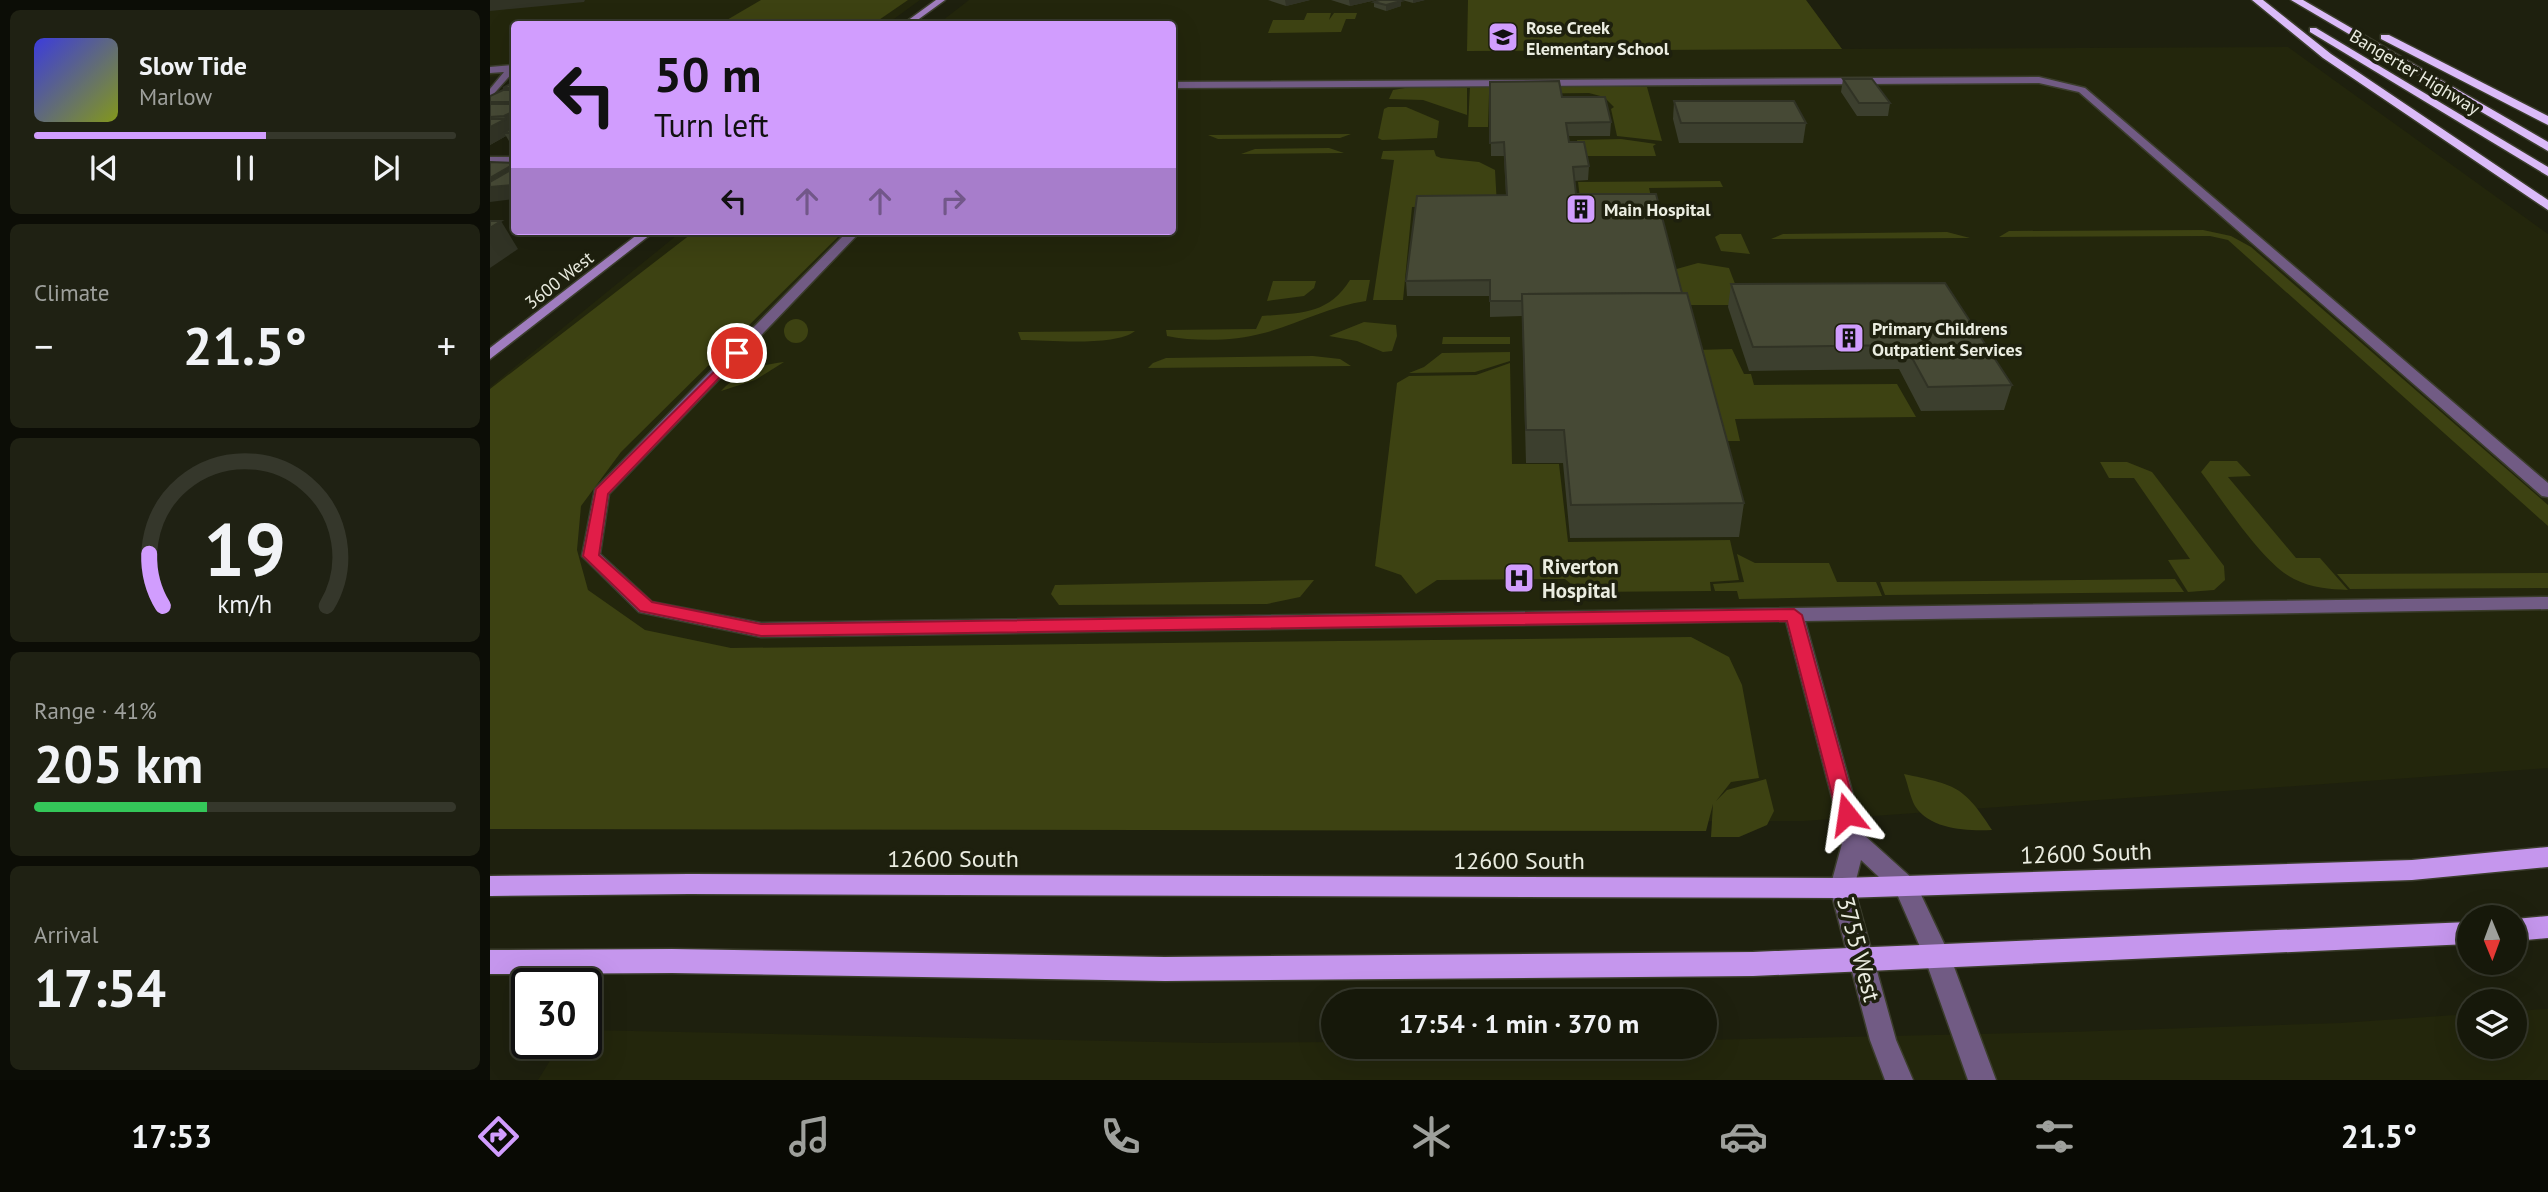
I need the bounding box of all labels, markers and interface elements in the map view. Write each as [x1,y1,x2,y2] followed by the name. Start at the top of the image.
[1526,16,1670,60] place label: Rose Creek Elementary School
[1486,20,1520,54] school or university icon: Rose Creek Elementary School
[2346,24,2485,120] street label: Bangerter Highway
[654,42,761,106] text: 50 m
[139,49,247,82] text: Slow Tide
[539,49,630,140] icon: left
[139,82,212,111] text: Marlow
[654,104,769,146] text: Turn left
[85,149,123,187] icon: previous
[226,149,264,187] icon: pause
[367,149,405,187] icon: next
[715,182,753,220] icon: left
[788,182,826,220] icon: ahead
[861,182,899,220] icon: ahead
[934,182,972,220] icon: right
[1564,192,1598,226] building icon: Main Hospital
[1604,198,1711,221] place label: Main Hospital
[520,246,598,314] street label: 3600 West
[34,278,109,307] text: Climate
[183,312,307,379] text: 21.5°
[1872,317,2023,361] place label: Primary Childrens Outpatient Services
[34,321,53,370] text: −
[437,321,456,370] text: +
[1832,321,1866,355] building icon: Primary Childrens Outpatient Services
[707,323,767,383] pin
[718,334,756,372] icon: arrive
[204,502,286,596] text: 19
[1542,553,1619,604] place label: Riverton Hospital
[1502,561,1536,595] hospital icon: Riverton Hospital
[218,588,272,620] text: km/h
[34,696,157,725] text: Range · 41%
[34,730,203,797] text: 205 km
[1810,777,1884,851] position arrow
[2020,835,2152,871] street label: 12600 South
[887,843,1019,874] street label: 12600 South
[1453,845,1585,876] street label: 12600 South
[1830,893,1888,1005] street label: 3755 West
[2457,905,2527,975] north arrow
[2457,905,2527,1059] map controls
[34,920,98,949] text: Arrival
[34,954,166,1021] text: 17:54
[511,968,602,1059] speed limit sign: 30
[2457,989,2527,1059] button: layers
[1399,1007,1639,1040] text: 17:54 · 1 min · 370 m
[474,1112,523,1161] icon: directions
[785,1112,834,1161] icon: music
[1096,1112,1145,1161] icon: phone
[1407,1112,1456,1161] icon: climate
[1719,1112,1768,1161] icon: car
[2030,1112,2079,1161] icon: filters
[131,1115,212,1157] text: 17:53
[2341,1115,2417,1157] text: 21.5°

